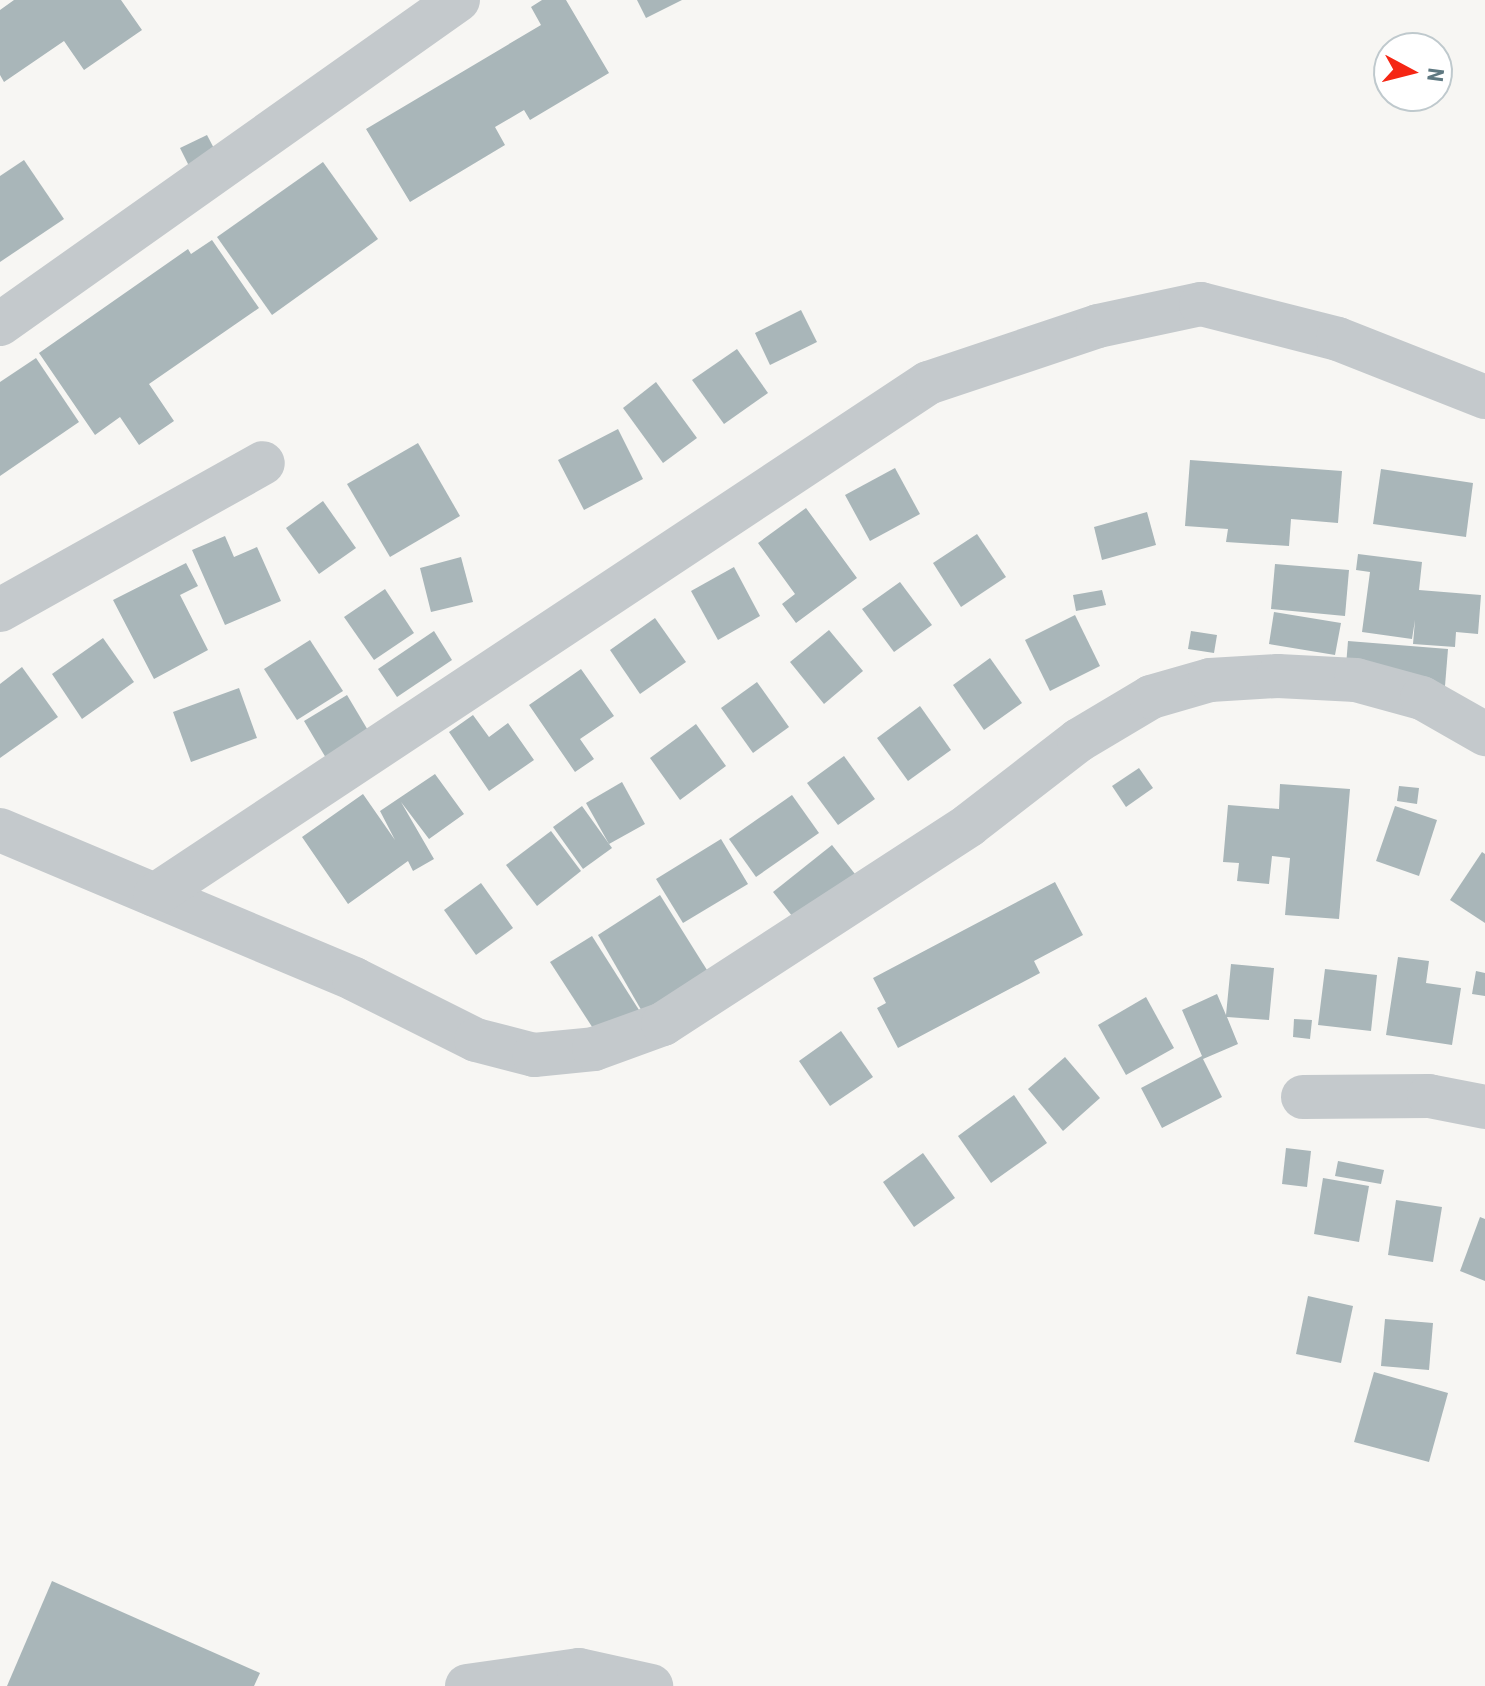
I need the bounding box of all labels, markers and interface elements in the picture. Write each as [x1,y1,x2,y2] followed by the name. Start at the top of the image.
[1373,32,1453,112] north arrow
[1422,67,1449,83] text: N

